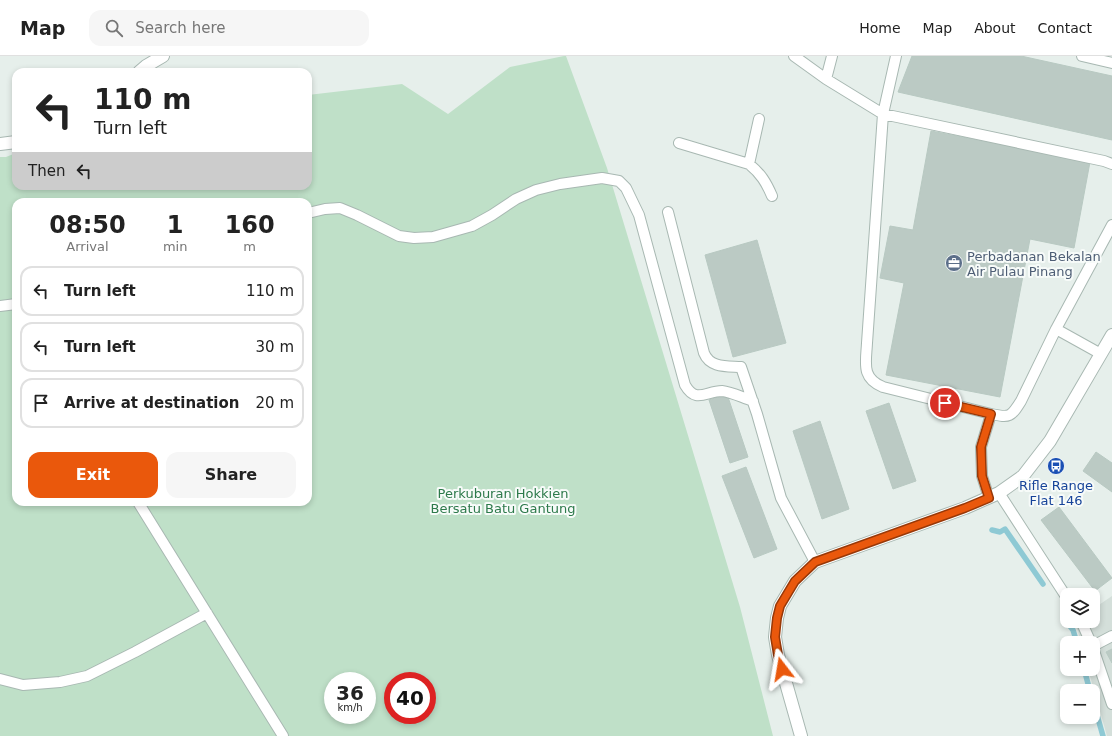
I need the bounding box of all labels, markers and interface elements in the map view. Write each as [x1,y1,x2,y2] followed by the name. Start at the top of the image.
[89,10,369,46] search box
[20,17,65,39] text: Map
[103,17,125,39] icon: search
[135,19,225,37] text: Search here
[859,20,901,36] text: Home
[923,20,952,36] text: Map
[974,20,1016,36] text: About
[1038,20,1092,36] text: Contact
[94,83,191,116] text: 110 m
[28,84,80,136] icon: left
[94,117,167,138] text: Turn left
[73,160,95,182] icon: left
[28,162,65,180] text: Then
[49,211,126,239] text: 08:50
[167,211,183,239] text: 1
[225,211,275,239] text: 160
[66,239,109,254] text: Arrival
[163,239,187,254] text: min
[243,239,256,254] text: m
[967,249,1101,279] place label: Perbadanan Bekalan Air Pulau Pinang
[944,253,964,273] office icon: Perbadanan Bekalan Air Pulau Pinang
[30,280,52,302] icon: left
[64,282,136,300] text: Turn left
[246,282,294,300] text: 110 m
[30,336,52,358] icon: left
[64,338,136,356] text: Turn left
[256,338,294,356] text: 30 m
[928,386,962,420] pin
[30,392,52,414] icon: arrive
[934,392,956,414] icon: arrive
[64,394,239,412] text: Arrive at destination
[256,394,294,412] text: 20 m
[28,452,158,498] button: Exit
[166,452,296,498] button: Share
[1046,456,1066,476] bus stop icon: Rifle Range Flat 146
[1019,478,1093,508] place label: Rifle Range Flat 146
[431,486,575,516] park label: Perkuburan Hokkien Bersatu Batu Gantung
[1060,588,1100,724] map controls
[1060,588,1100,628] button: layers
[1060,636,1100,676] button: +
[761,648,803,690] position arrow
[384,672,436,724] speed limit sign: 40
[336,681,364,705] text: 36
[1060,684,1100,724] button: −
[337,702,363,713] text: km/h

